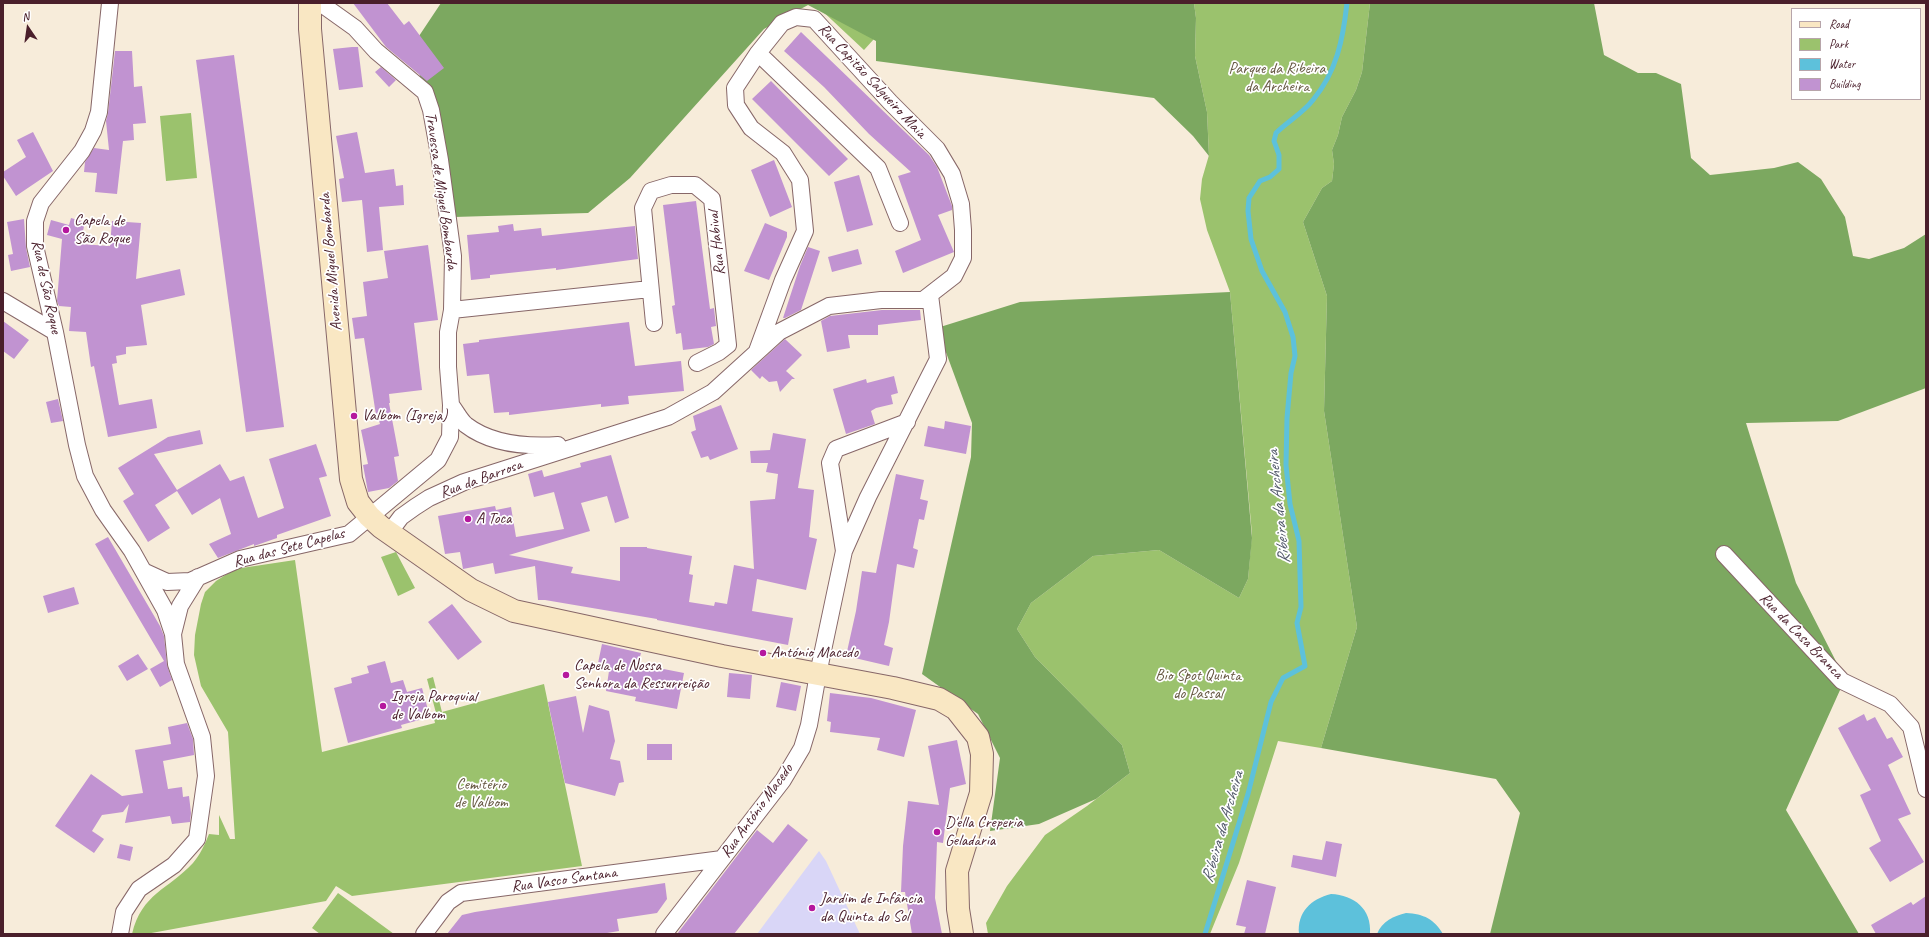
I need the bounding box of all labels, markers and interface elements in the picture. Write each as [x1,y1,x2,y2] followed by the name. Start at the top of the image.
[8,8,48,48] north arrow
[1791,8,1921,100] legend
[20,9,30,24] text: N
[1829,16,1849,32] text: Road
[814,20,930,142] street label: Rua Capitão Salgueiro Maia
[1829,36,1848,52] text: Park
[1829,56,1855,72] text: Water
[1228,59,1326,97] park label: Parque da Ribeira da Archeira
[1829,76,1861,92] text: Building
[420,111,462,271] street label: Travessa de Miguel Bombarda
[315,192,347,332] street label: Avenida Miguel Bombarda
[704,210,730,276] street label: Rua Habival
[74,211,130,249] place label: Capela de São Roque
[61,225,71,235] marker: Capela de São Roque
[27,238,65,336] street label: Rua de São Roque
[362,406,447,426] place label: Valbom (Igreja)
[349,411,359,421] marker: Valbom (Igreja)
[1263,449,1295,565] water label: Ribeira da Archeira
[437,455,525,503] street label: Rua da Barrosa
[476,509,512,529] place label: A Toca
[463,514,473,524] marker: A Toca
[231,524,347,572] street label: Rua das Sete Capelas
[1755,589,1847,683] street label: Rua da Casa Branca
[771,643,858,663] place label: António Macedo
[758,648,768,658] marker: António Macedo
[574,656,709,694] place label: Capela de Nossa Senhora da Ressurreição
[1155,666,1241,704] park label: Bio Spot Quinta do Passal
[561,670,571,680] marker: Capela de Nossa Senhora da Ressurreição
[391,687,477,725] place label: Igreja Paroquial de Valbom
[378,701,388,711] marker: Igreja Paroquial de Valbom
[717,760,797,862] street label: Rua António Macedo
[1197,769,1249,885] water label: Ribeira da Archeira
[454,775,508,813] park label: Cemitério de Valbom
[945,813,1023,851] place label: D'ella Creperia Geladaria
[932,827,942,837] marker: D'ella Creperia Geladaria
[510,863,618,897] street label: Rua Vasco Santana
[820,889,922,927] place label: Jardim de Infância da Quinta do Sol
[807,903,817,913] marker: Jardim de Infância da Quinta do Sol

